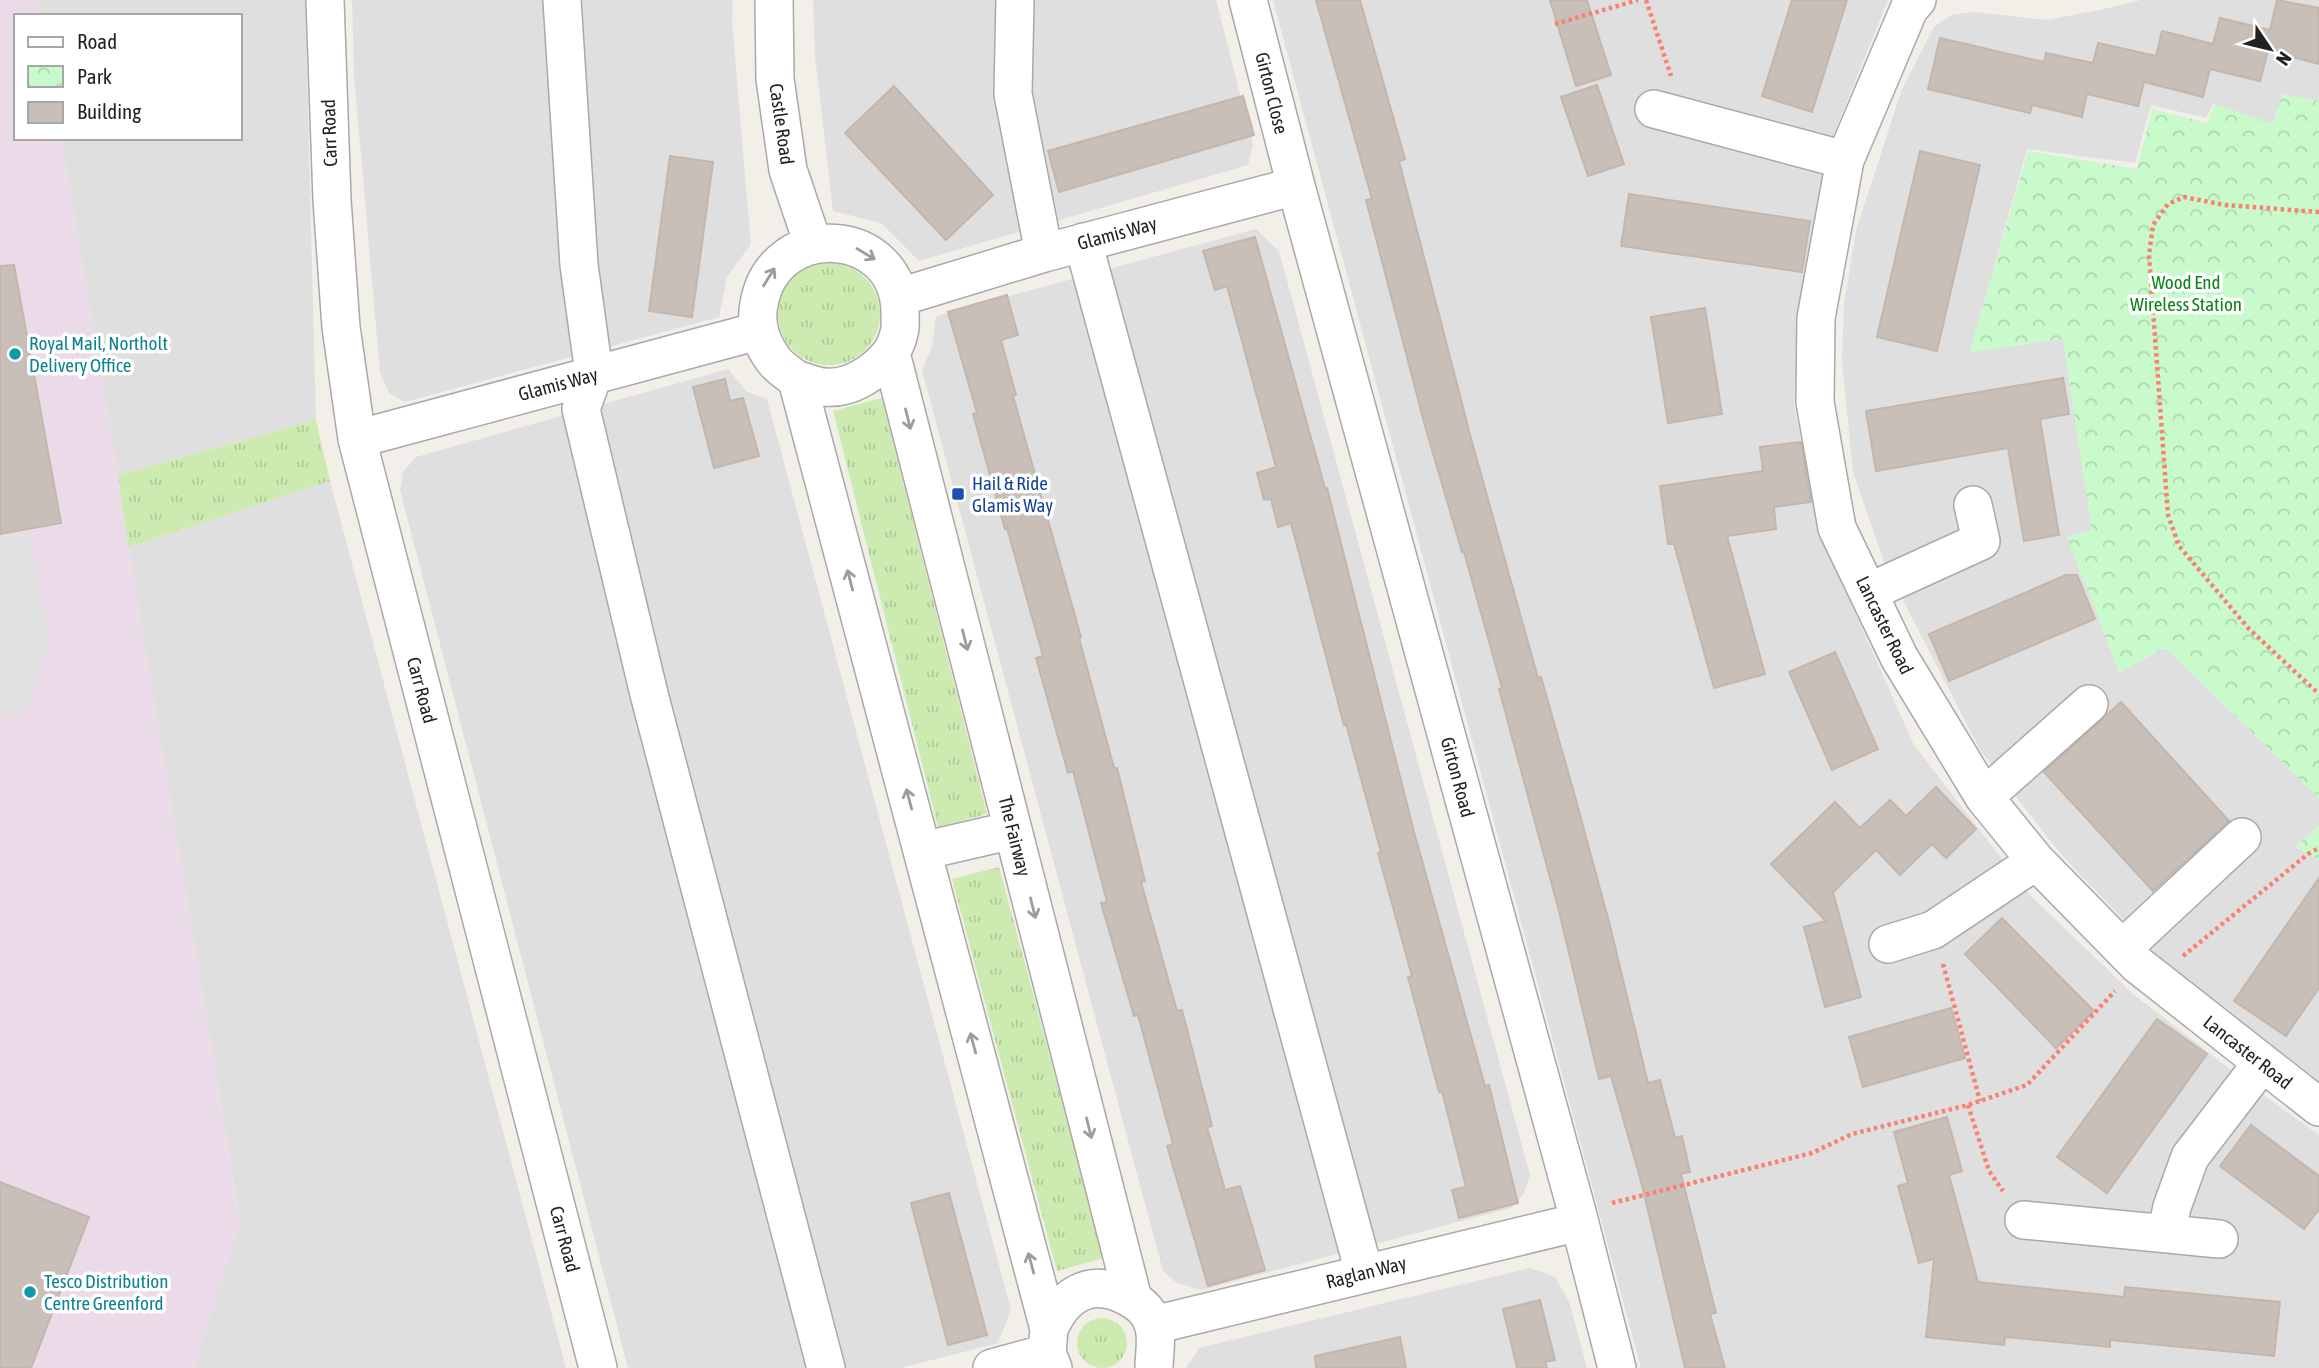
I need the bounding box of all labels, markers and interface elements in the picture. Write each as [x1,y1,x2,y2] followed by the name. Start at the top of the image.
[14,14,242,140] legend
[2235,14,2305,84] north arrow
[77,29,117,53] text: Road
[2272,48,2296,70] text: N
[1251,50,1293,136] street label: Girton Close
[77,64,112,88] text: Park
[765,82,799,166] street label: Castle Road
[77,99,141,123] text: Building
[317,99,341,167] street label: Carr Road
[1075,212,1159,254] street label: Glamis Way
[856,247,876,261] one-way arrow
[762,268,777,287] one-way arrow
[2130,271,2242,315] park label: Wood End Wireless Station
[29,332,168,376] place label: Royal Mail, Northolt Delivery Office
[7,346,23,362] marker: Royal Mail, Northolt Delivery Office
[516,363,600,405] street label: Glamis Way
[902,407,915,430] one-way arrow
[972,472,1053,516] place label: Hail & Ride Glamis Way
[950,486,966,502] marker: Hail & Ride Glamis Way
[843,569,856,591] one-way arrow
[1852,572,1918,678] street label: Lancaster Road
[959,628,972,651] one-way arrow
[403,655,441,725] street label: Carr Road
[1437,734,1479,820] street label: Girton Road
[901,789,914,811] one-way arrow
[994,793,1036,879] street label: The Fairway
[1027,896,1040,919] one-way arrow
[2199,1011,2297,1093] street label: Lancaster Road
[966,1032,979,1055] one-way arrow
[1083,1116,1096,1139] one-way arrow
[546,1204,584,1274] street label: Carr Road
[1324,1251,1409,1293] street label: Raglan Way
[1024,1252,1037,1275] one-way arrow
[44,1270,168,1314] place label: Tesco Distribution Centre Greenford
[22,1284,38,1300] marker: Tesco Distribution Centre Greenford

